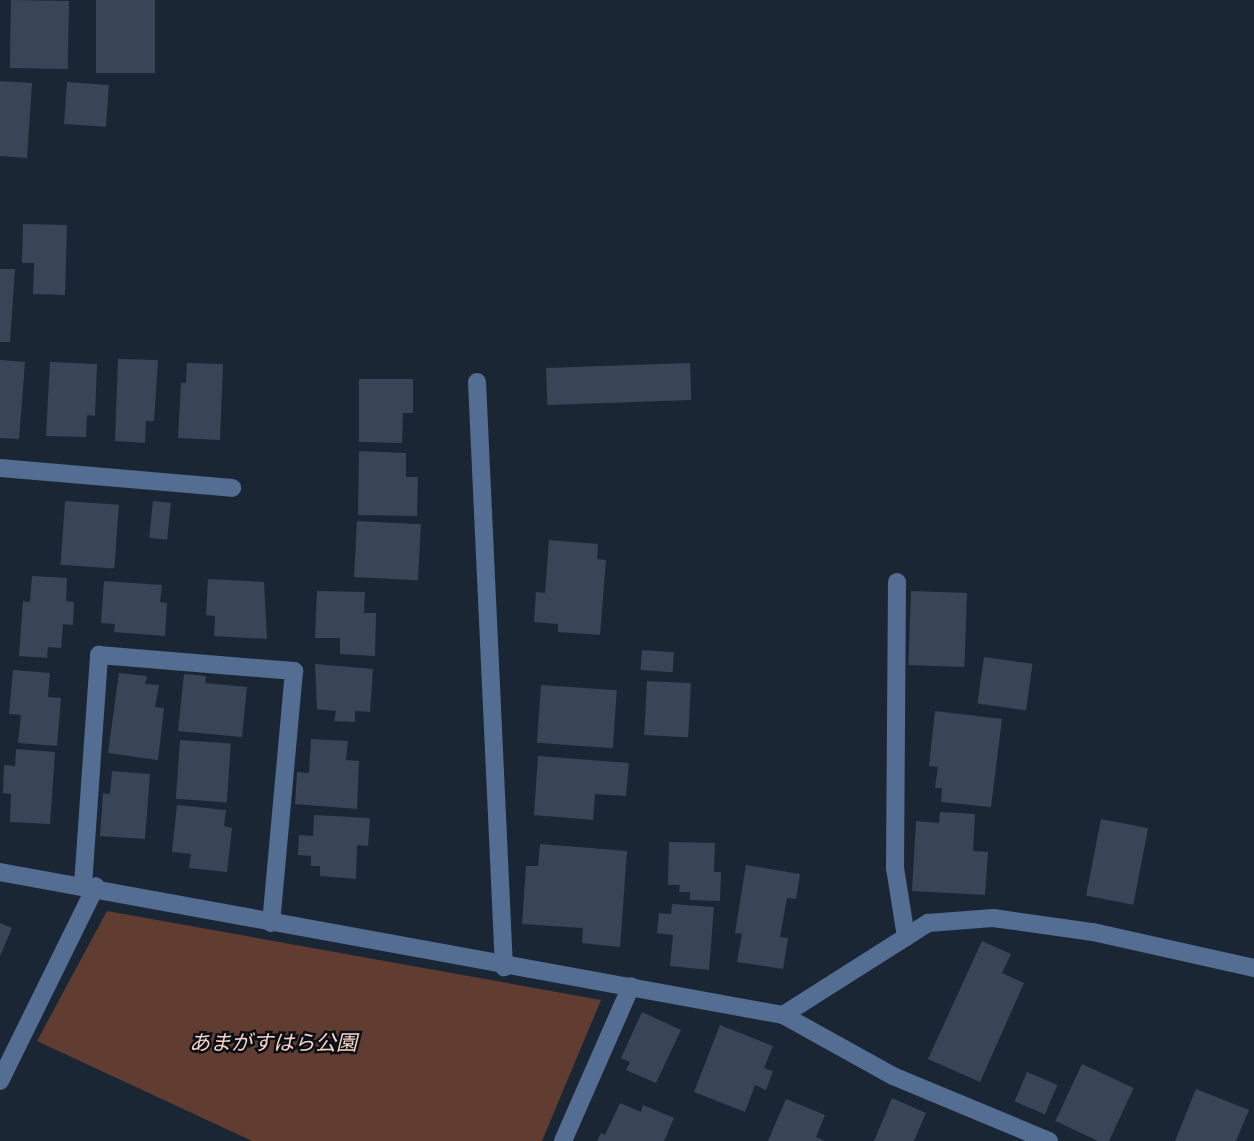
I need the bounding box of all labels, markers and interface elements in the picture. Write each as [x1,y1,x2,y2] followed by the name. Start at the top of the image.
[189,1029,357,1055] park label: あまがすはら公園

